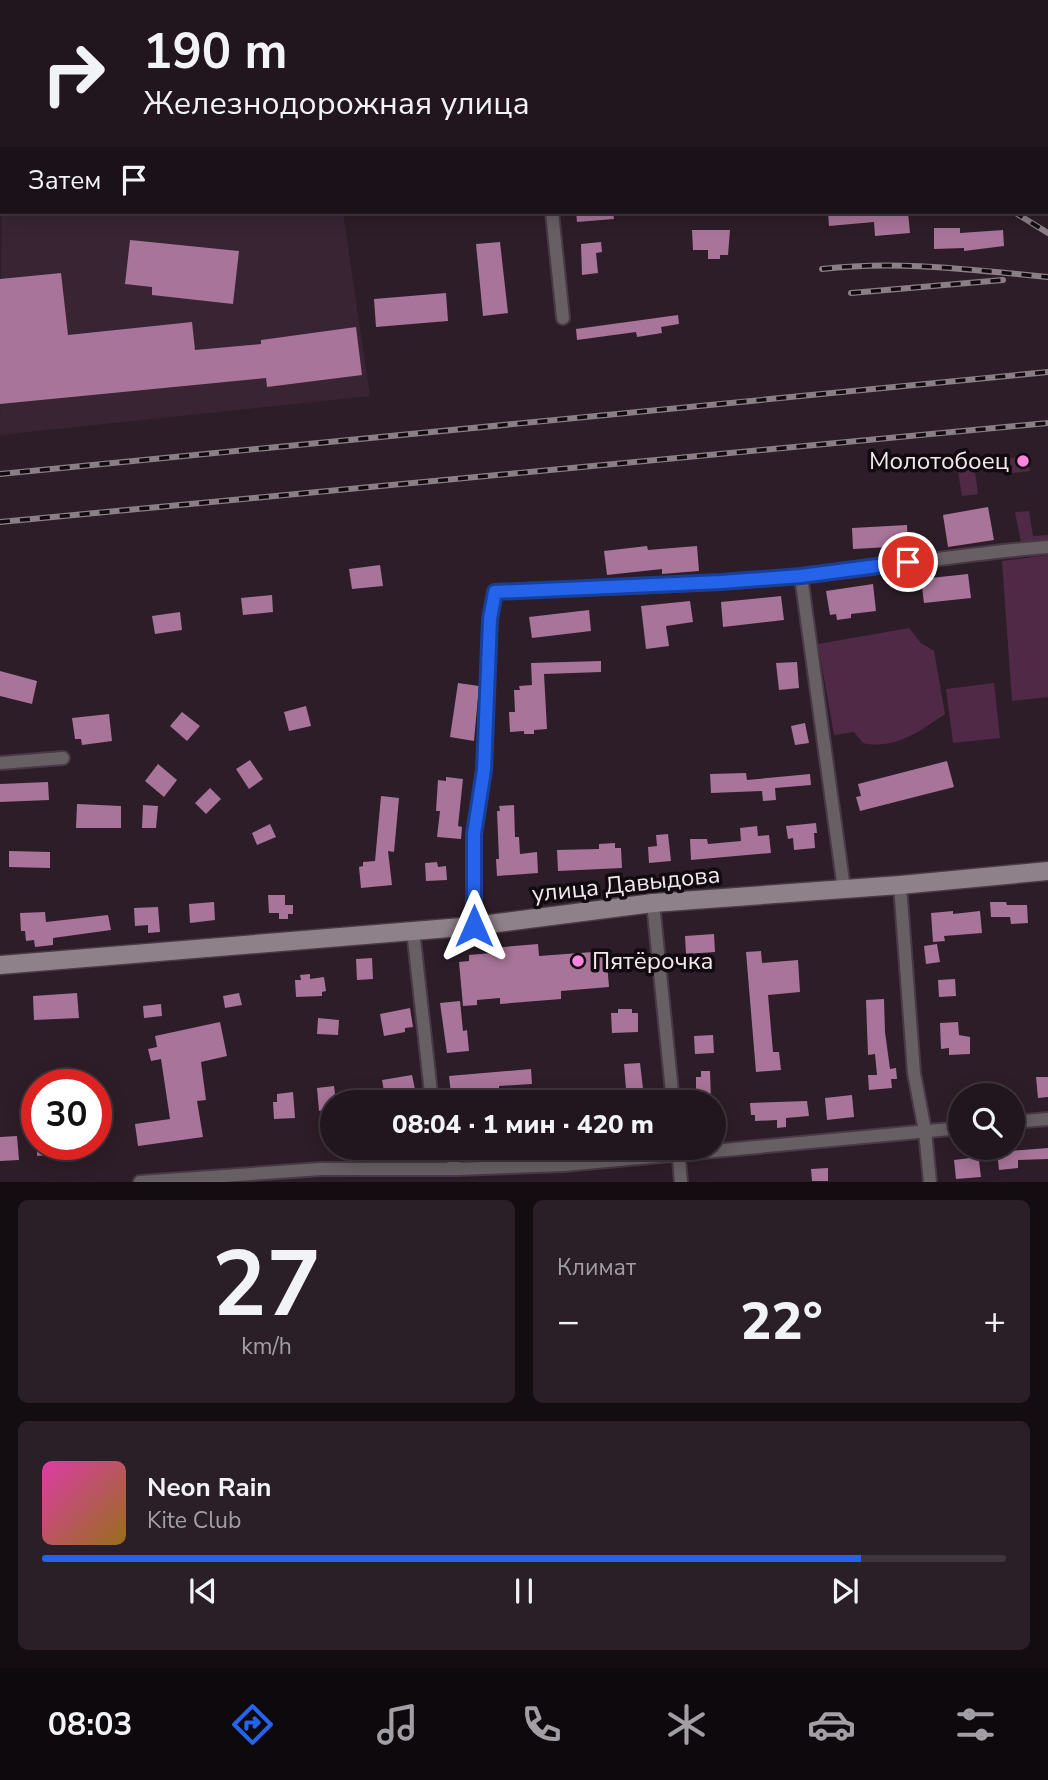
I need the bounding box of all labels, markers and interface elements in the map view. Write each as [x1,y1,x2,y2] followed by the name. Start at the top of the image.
[143,18,287,85] text: 190 m
[28,28,119,119] icon: right
[143,82,530,125] text: Железнодорожная улица
[115,161,153,199] icon: arrive
[28,163,101,198] text: Затем
[869,445,1009,477] place label: Молотобоец
[1015,453,1031,469] marker: Молотобоец
[878,532,938,592] pin
[889,543,927,581] icon: arrive
[530,858,722,910] street label: улица Давыдова
[437,889,511,963] position arrow
[592,945,713,977] place label: Пятёрочка
[570,953,586,969] marker: Пятёрочка
[21,1069,112,1160] speed limit sign: 30
[948,1083,1025,1160] map controls
[948,1083,1025,1160] button: search
[392,1107,654,1142] text: 08:04 · 1 мин · 420 m
[212,1223,321,1347] text: 27
[557,1252,636,1283] text: Климат
[740,1286,823,1357] text: 22°
[557,1296,580,1347] text: −
[983,1296,1006,1347] text: +
[241,1331,292,1362] text: km/h
[147,1470,272,1505] text: Neon Rain
[147,1505,241,1536] text: Kite Club
[184,1572,222,1610] icon: previous
[505,1572,543,1610] icon: pause
[826,1572,864,1610] icon: next
[228,1700,277,1749] icon: directions
[373,1700,422,1749] icon: music
[517,1700,566,1749] icon: phone
[662,1700,711,1749] icon: climate
[807,1700,856,1749] icon: car
[951,1700,1000,1749] icon: filters
[48,1703,133,1746] text: 08:03

